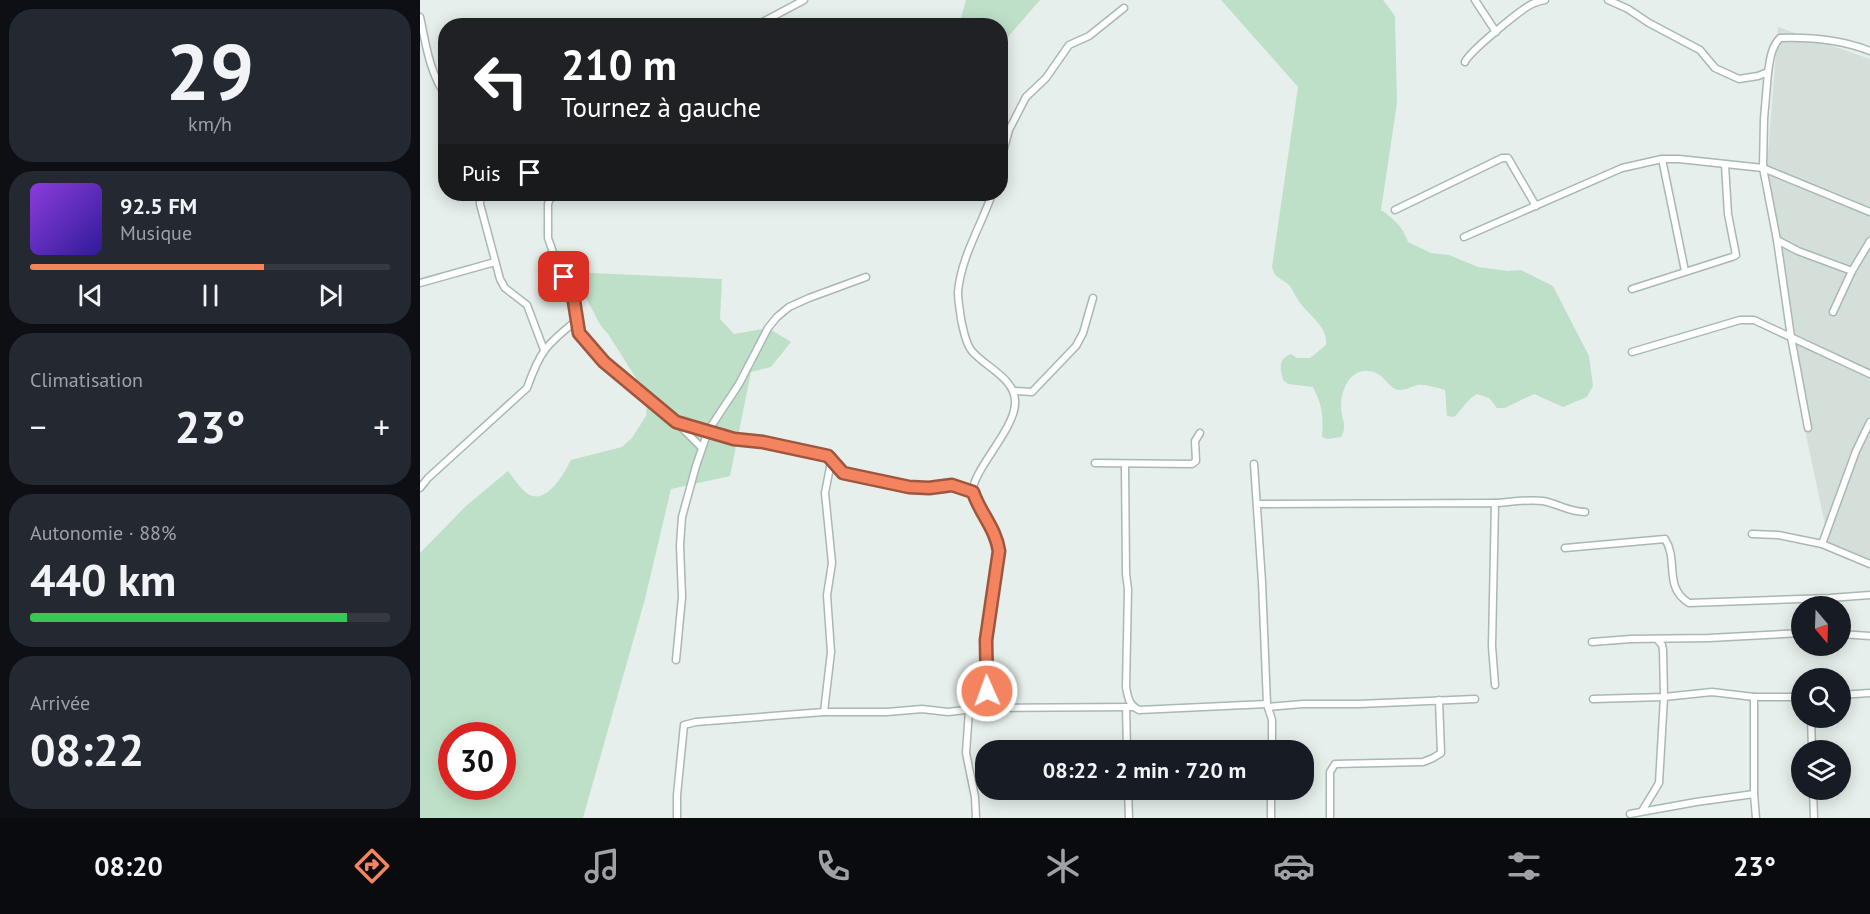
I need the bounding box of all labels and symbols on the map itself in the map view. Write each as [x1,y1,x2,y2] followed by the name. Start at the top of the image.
[538,251,589,302] pin
[1791,596,1851,656] north arrow
[955,659,1019,723] position arrow
[438,722,516,800] speed limit sign: 30

